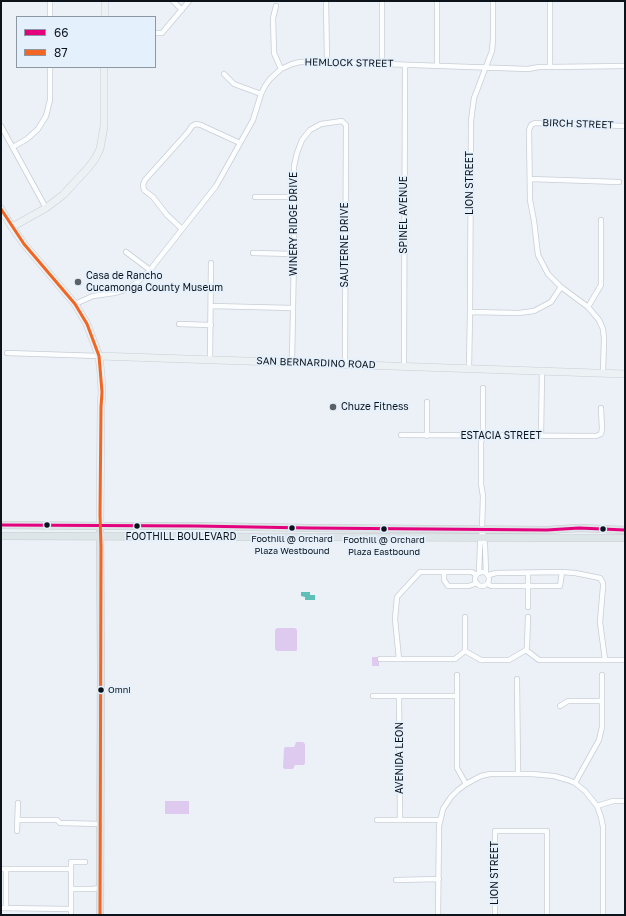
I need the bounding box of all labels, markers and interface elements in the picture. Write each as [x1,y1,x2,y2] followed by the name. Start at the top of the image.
[16,16,156,68] legend
[54,25,69,40] text: 66
[54,45,68,60] text: 87
[304,56,394,70] street label: HEMLOCK STREET
[542,117,614,131] street label: BIRCH STREET
[464,151,476,215] street label: LION STREET
[288,172,300,276] street label: WINERY RIDGE DRIVE
[398,176,410,254] street label: SPINEL AVENUE
[339,202,351,288] street label: SAUTERNE DRIVE
[86,270,223,294] place label: Casa de Rancho Cucamonga County Museum
[73,277,83,287] marker: Casa de Rancho Cucamonga County Museum
[256,355,376,371] street label: SAN BERNARDINO ROAD
[341,401,409,413] place label: Chuze Fitness
[328,402,338,412] marker: Chuze Fitness
[460,430,542,442] street label: ESTACIA STREET
[42,520,52,530] unlabelled marker
[132,521,142,531] unlabelled marker
[287,523,297,533] marker: Foothill @ Orchard Plaza Westbound
[379,524,389,534] marker: Foothill @ Orchard Plaza Eastbound
[598,524,608,534] unlabelled marker
[126,531,236,543] street label: FOOTHILL BOULEVARD
[251,534,333,555] place label: Foothill @ Orchard Plaza Westbound
[343,535,425,556] place label: Foothill @ Orchard Plaza Eastbound
[96,685,106,695] marker: Omni
[108,685,131,695] place label: Omni
[394,722,406,794] street label: AVENIDA LEON
[489,841,501,905] street label: LION STREET

